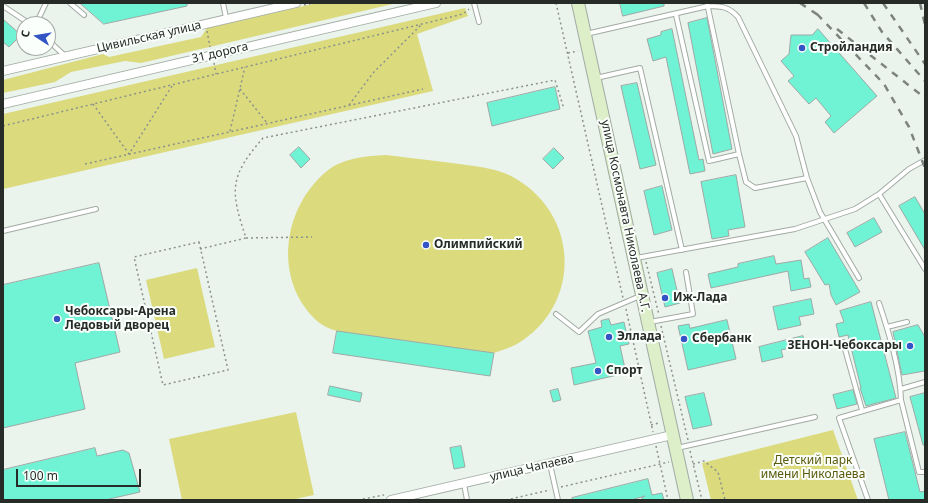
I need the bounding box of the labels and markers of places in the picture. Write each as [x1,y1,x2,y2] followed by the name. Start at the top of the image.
[810,41,892,55] place label: Стройландия
[797,43,807,53] marker: Стройландия
[434,238,523,252] place label: Олимпийский
[421,240,431,250] marker: Олимпийский
[673,291,727,305] place label: Иж-Лада
[660,293,670,303] marker: Иж-Лада
[65,305,176,333] place label: Чебоксары-Арена Ледовый дворец
[52,314,62,324] marker: Чебоксары-Арена Ледовый дворец
[617,330,662,344] place label: Эллада
[604,332,614,342] marker: Эллада
[692,332,752,346] place label: Сбербанк
[679,334,689,344] marker: Сбербанк
[787,339,902,353] place label: ЗЕНОН-Чебоксары
[905,341,915,351] marker: ЗЕНОН-Чебоксары
[606,364,643,378] place label: Спорт
[593,366,603,376] marker: Спорт

